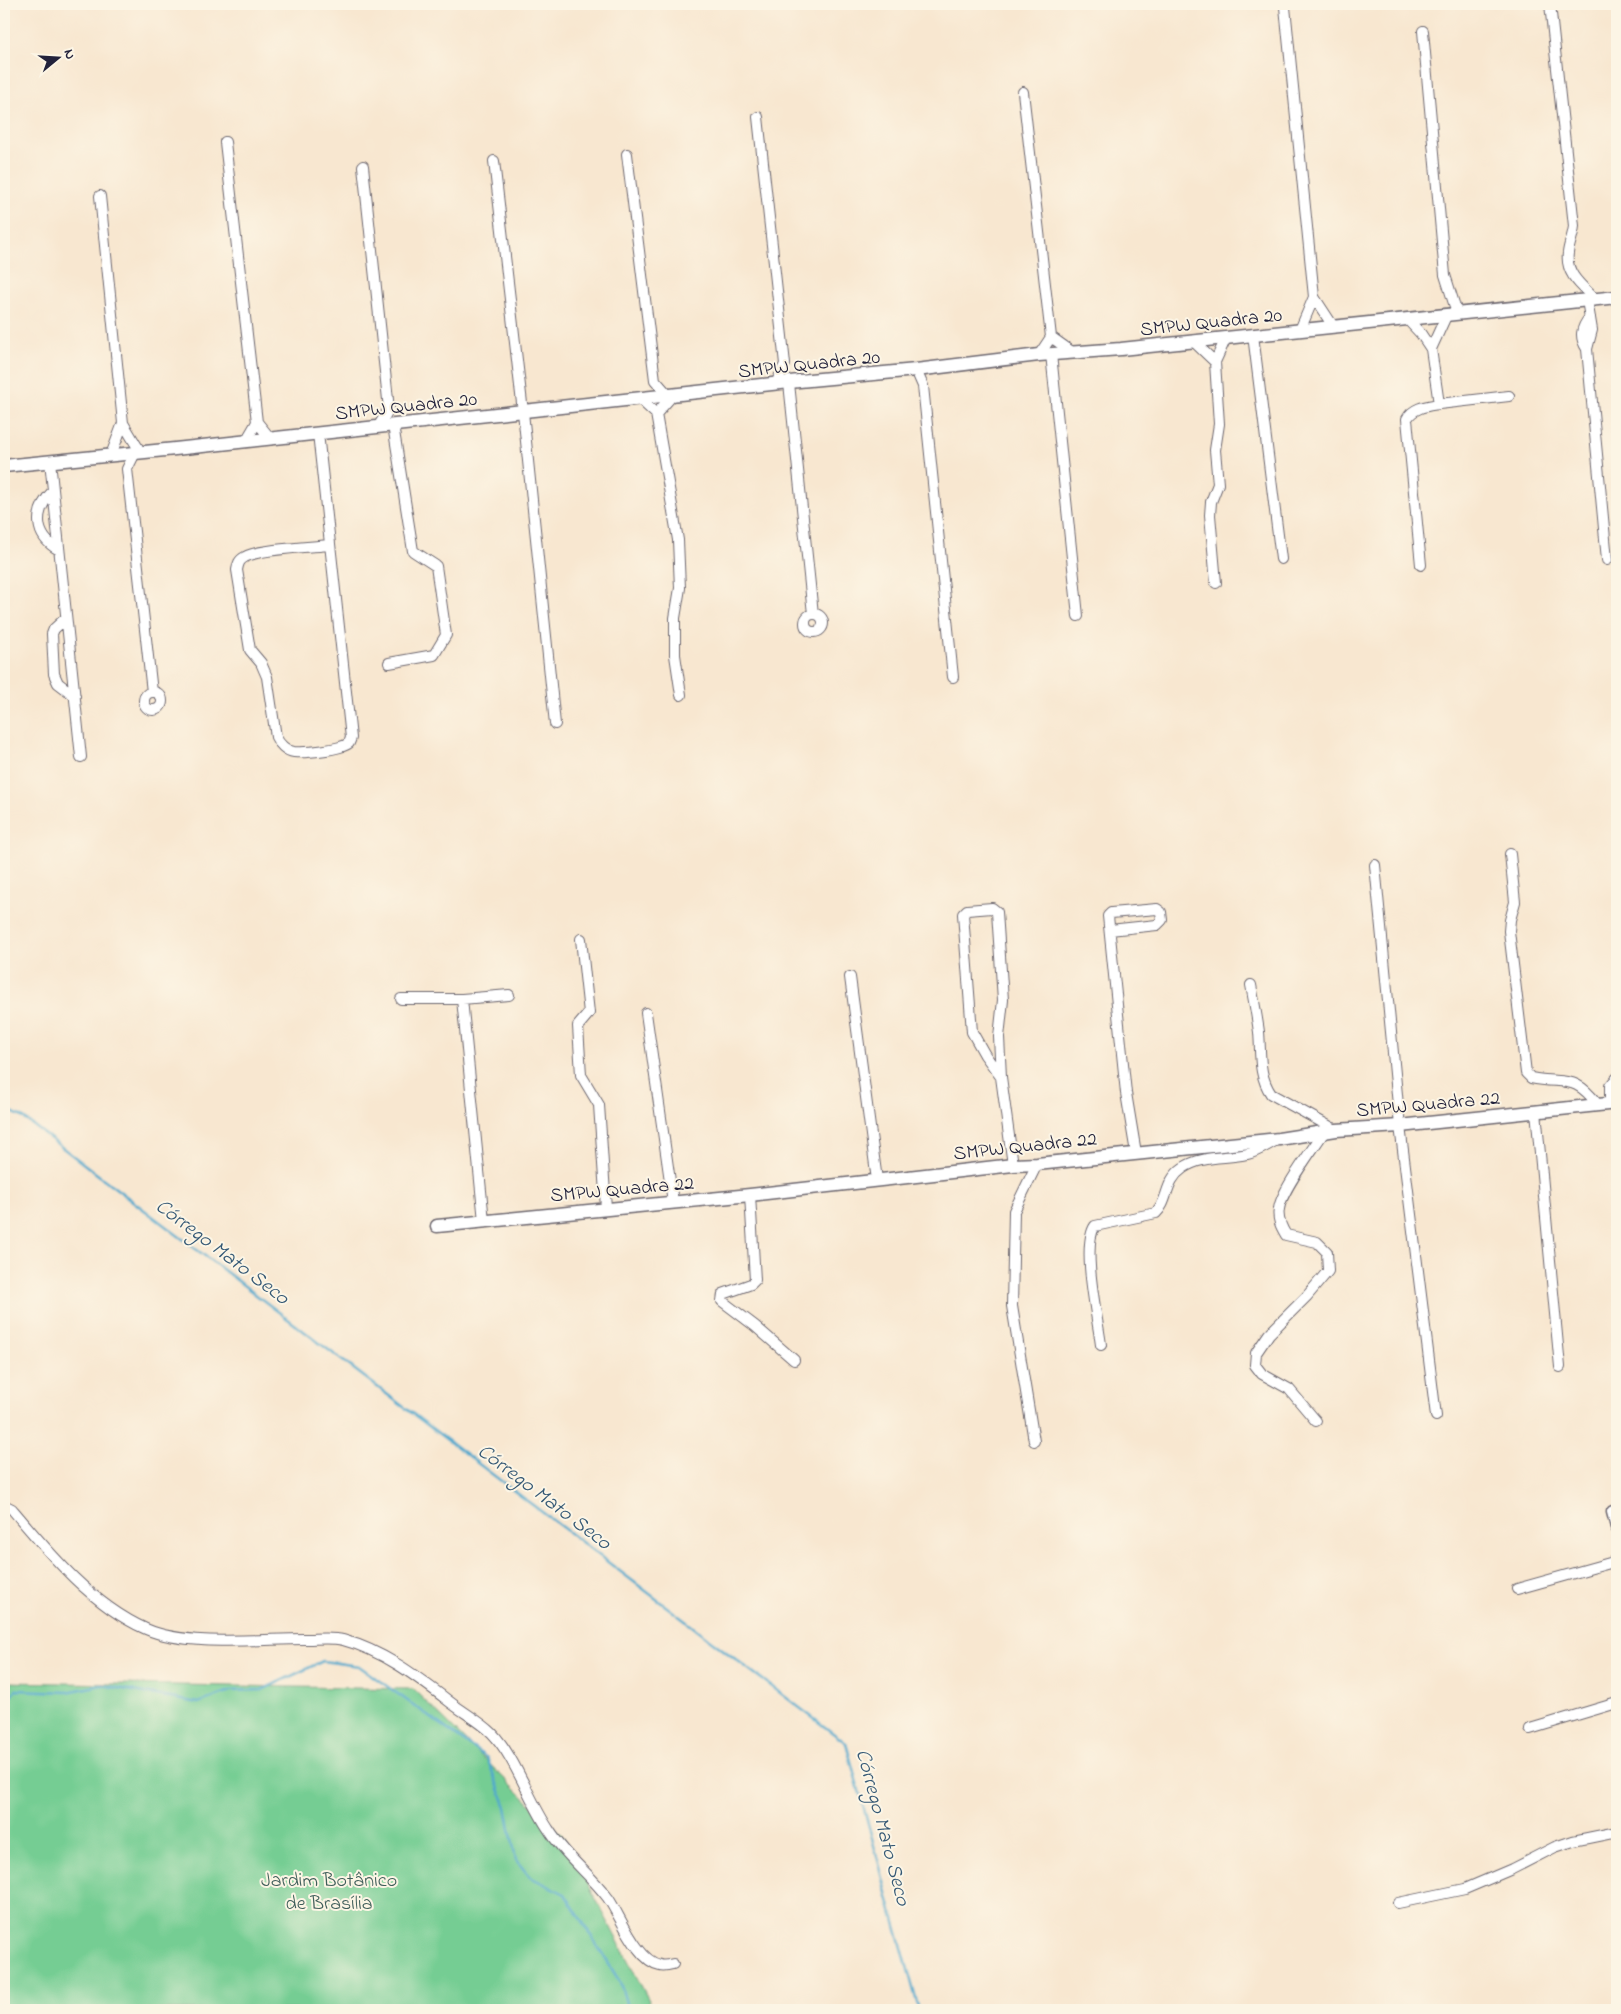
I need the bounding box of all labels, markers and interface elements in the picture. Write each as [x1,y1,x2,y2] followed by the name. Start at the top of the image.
[32,32,82,82] north arrow
[57,47,80,62] text: N
[1139,302,1284,345] street label: SMPW Quadra 20
[737,344,882,387] street label: SMPW Quadra 20
[334,386,479,429] street label: SMPW Quadra 20
[1355,1085,1501,1126] street label: SMPW Quadra 22
[952,1126,1098,1169] street label: SMPW Quadra 22
[549,1170,695,1211] street label: SMPW Quadra 22
[148,1192,296,1314] water label: Córrego Mato Seco
[470,1437,618,1559] water label: Córrego Mato Seco
[846,1746,918,1910] water label: Córrego Mato Seco
[261,1867,397,1919] park label: Jardim Botânico de Brasília

